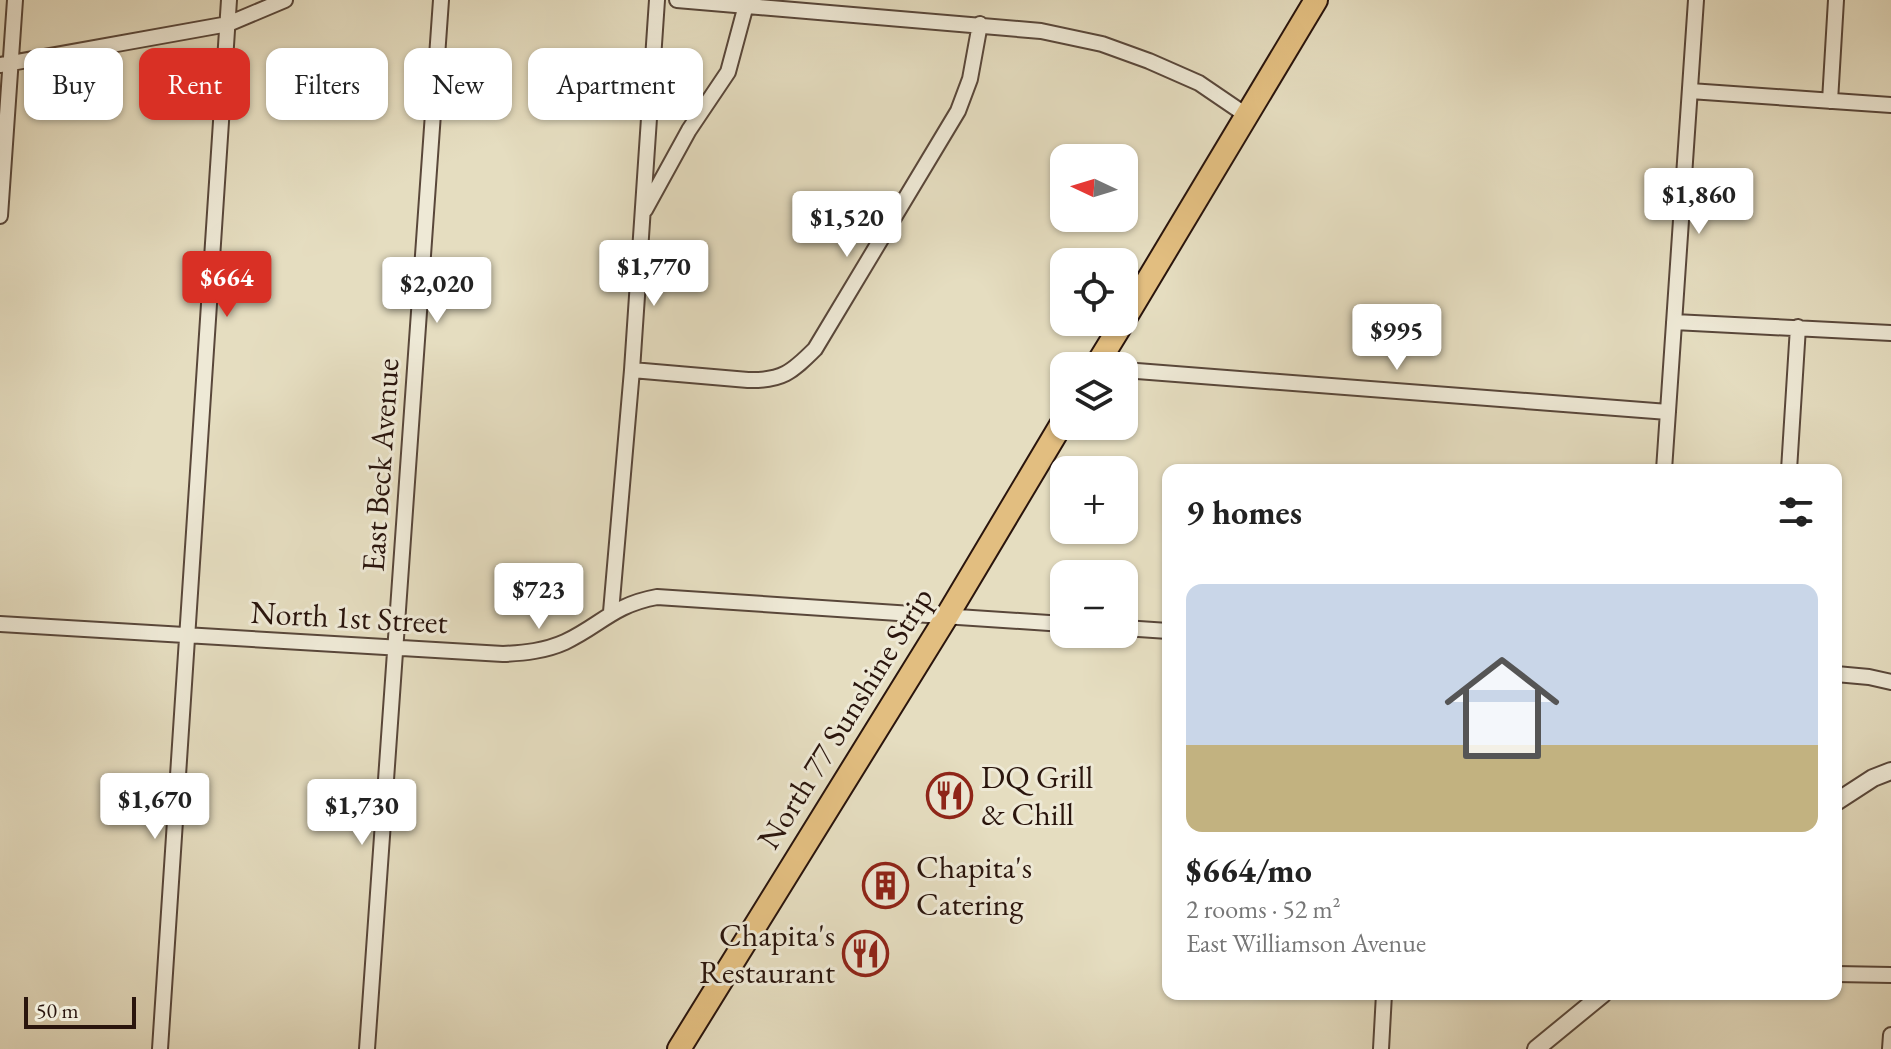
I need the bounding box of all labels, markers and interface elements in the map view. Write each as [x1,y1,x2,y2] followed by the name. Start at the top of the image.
[24,48,123,120] chip: Buy
[139,48,250,120] chip: Rent
[266,48,388,120] chip: Filters
[404,48,512,120] chip: New
[528,48,703,120] chip: Apartment
[1050,144,1138,232] north arrow
[1050,144,1138,648] map controls
[1634,168,1764,236] pin: $1,860
[1662,177,1736,211] text: $1,860
[782,191,912,259] pin: $1,520
[810,200,884,234] text: $1,520
[589,240,719,308] pin: $1,770
[1050,248,1138,336] button: locate
[617,249,691,283] text: $1,770
[180,251,274,319] pin: $664
[372,257,502,325] pin: $2,020
[200,260,254,294] text: $664
[400,266,474,300] text: $2,020
[1350,304,1444,372] pin: $995
[1370,313,1424,347] text: $995
[1050,352,1138,440] button: layers
[352,357,408,573] street label: East Beck Avenue
[1050,456,1138,544] button: +
[1186,490,1302,534] text: 9 homes
[1774,490,1818,534] icon: filters
[1050,560,1138,648] button: −
[492,563,586,631] pin: $723
[512,572,566,606] text: $723
[747,579,943,857] street label: North 77 Sunshine Strip
[249,591,449,643] street label: North 1st Street
[1430,636,1574,780] icon: home
[981,756,1093,835] place label: DQ Grill & Chill
[926,771,974,819] restaurant icon: DQ Grill & Chill
[90,773,220,841] pin: $1,670
[297,779,427,847] pin: $1,730
[118,782,192,816] text: $1,670
[325,788,399,822] text: $1,730
[916,846,1032,925] place label: Chapita's Catering
[1186,848,1312,892] text: $664/mo
[861,861,909,909] building icon: Chapita's Catering
[1186,892,1341,926] text: 2 rooms · 52 m²
[699,914,835,993] place label: Chapita's Restaurant
[1186,926,1426,960] text: East Williamson Avenue
[842,929,890,977] restaurant icon: Chapita's Restaurant
[24,993,136,1029] scale bar
[36,996,79,1025] text: 50 m

